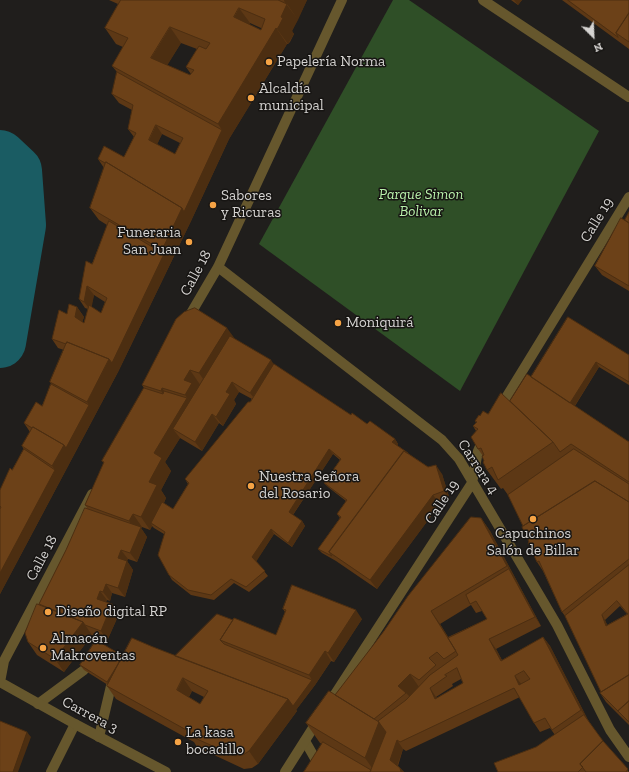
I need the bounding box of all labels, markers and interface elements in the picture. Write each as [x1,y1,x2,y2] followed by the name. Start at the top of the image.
[573,16,613,56] north arrow
[592,40,605,55] text: N
[277,53,385,71] place label: Papelería Norma
[264,57,274,67] marker: Papelería Norma
[259,80,324,115] place label: Alcaldía municipal
[246,93,256,103] marker: Alcaldía municipal
[379,186,463,221] park label: Parque Simon Bolivar
[221,187,281,222] place label: Sabores y Ricuras
[577,194,617,246] street label: Calle 19
[208,200,218,210] marker: Sabores y Ricuras
[117,224,181,259] place label: Funeraria San Juan
[184,237,194,247] marker: Funeraria San Juan
[177,247,215,299] street label: Calle 18
[346,314,414,332] place label: Moniquirá
[333,318,343,328] marker: Moniquirá
[454,436,502,498] street label: Carrera 4
[259,468,359,503] place label: Nuestra Señora del Rosario
[421,477,463,527] street label: Calle 19
[246,481,256,491] marker: Nuestra Señora del Rosario
[528,514,538,524] marker: Capuchinos Salón de Billar
[487,525,579,560] place label: Capuchinos Salón de Billar
[23,532,61,584] street label: Calle 18
[56,603,167,621] place label: Diseño digital RP
[43,607,53,617] marker: Diseño digital RP
[51,630,135,665] place label: Almacén Makroventas
[38,643,48,653] marker: Almacén Makroventas
[59,693,121,737] street label: Carrera 3
[186,724,244,759] place label: La kasa bocadillo
[173,737,183,747] marker: La kasa bocadillo

